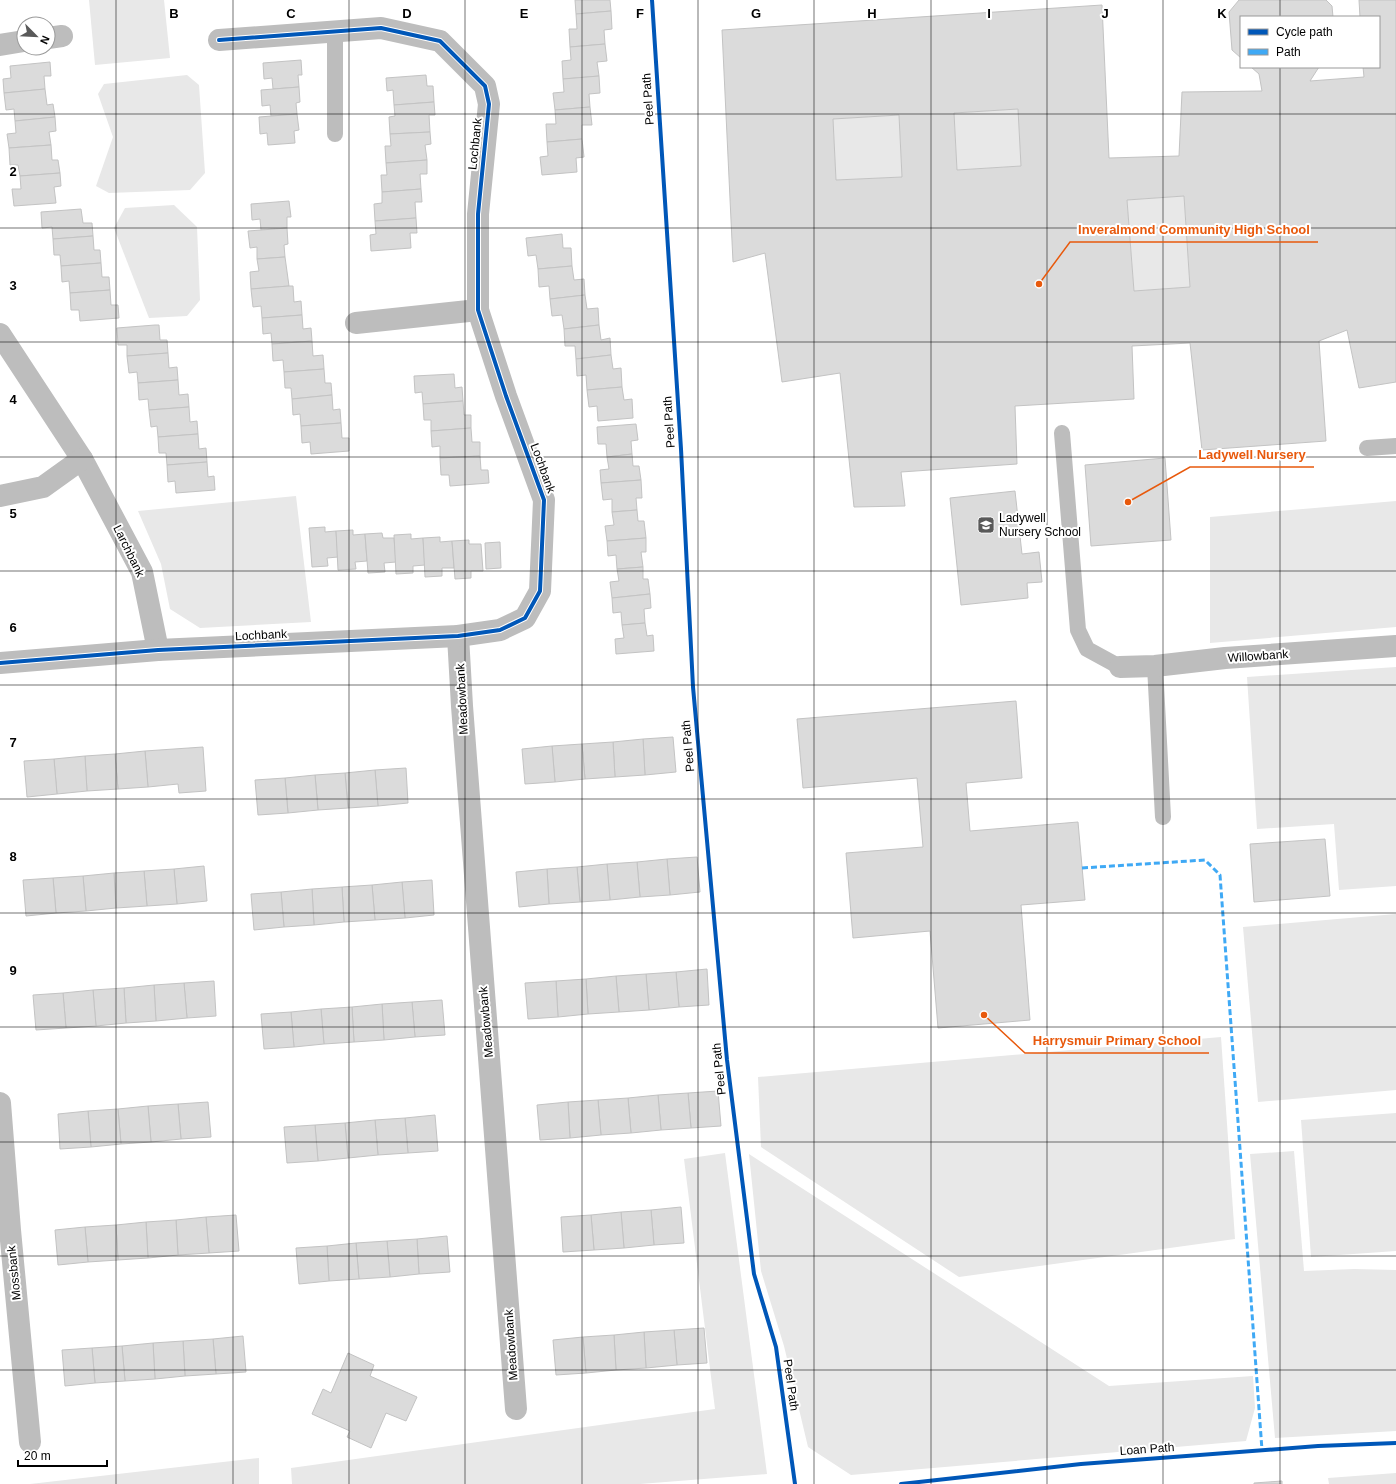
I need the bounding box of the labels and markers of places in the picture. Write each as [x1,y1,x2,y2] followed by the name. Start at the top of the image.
[1070,217,1318,242] callout: Inveralmond Community High School
[1190,442,1314,467] callout: Ladywell Nursery
[999,511,1081,539] place label: Ladywell Nursery School
[976,515,996,535] school or university icon: Ladywell Nursery School
[1025,1028,1209,1053] callout: Harrysmuir Primary School

